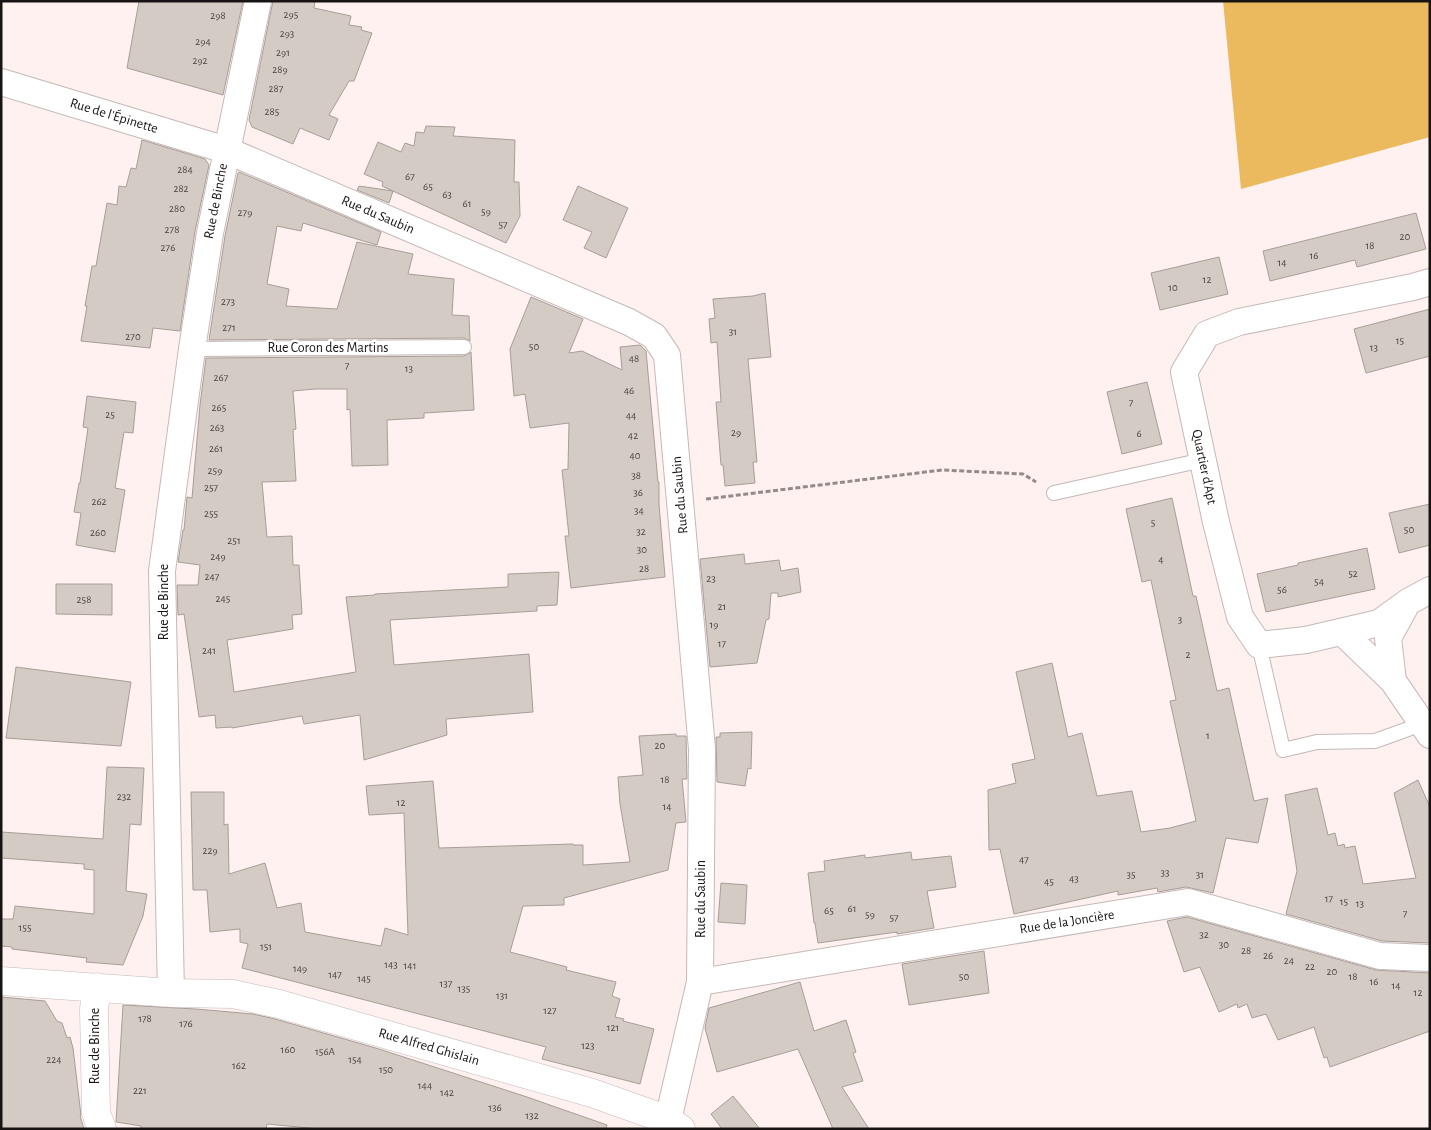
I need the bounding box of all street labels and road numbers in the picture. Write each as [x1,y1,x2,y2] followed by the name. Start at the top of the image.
[68,93,161,136] street label: Rue de l'Épinette
[202,162,230,240] street label: Rue de Binche
[339,193,417,237] street label: Rue du Saubin
[267,341,389,355] street label: Rue Coron des Martins
[1189,428,1219,506] street label: Quartier d'Apt
[670,456,690,534] street label: Rue du Saubin
[157,564,171,640] street label: Rue de Binche
[694,860,708,938] street label: Rue du Saubin
[1019,908,1115,936] street label: Rue de la Joncière
[88,1008,102,1084] street label: Rue de Binche
[377,1026,481,1068] street label: Rue Alfred Ghislain

